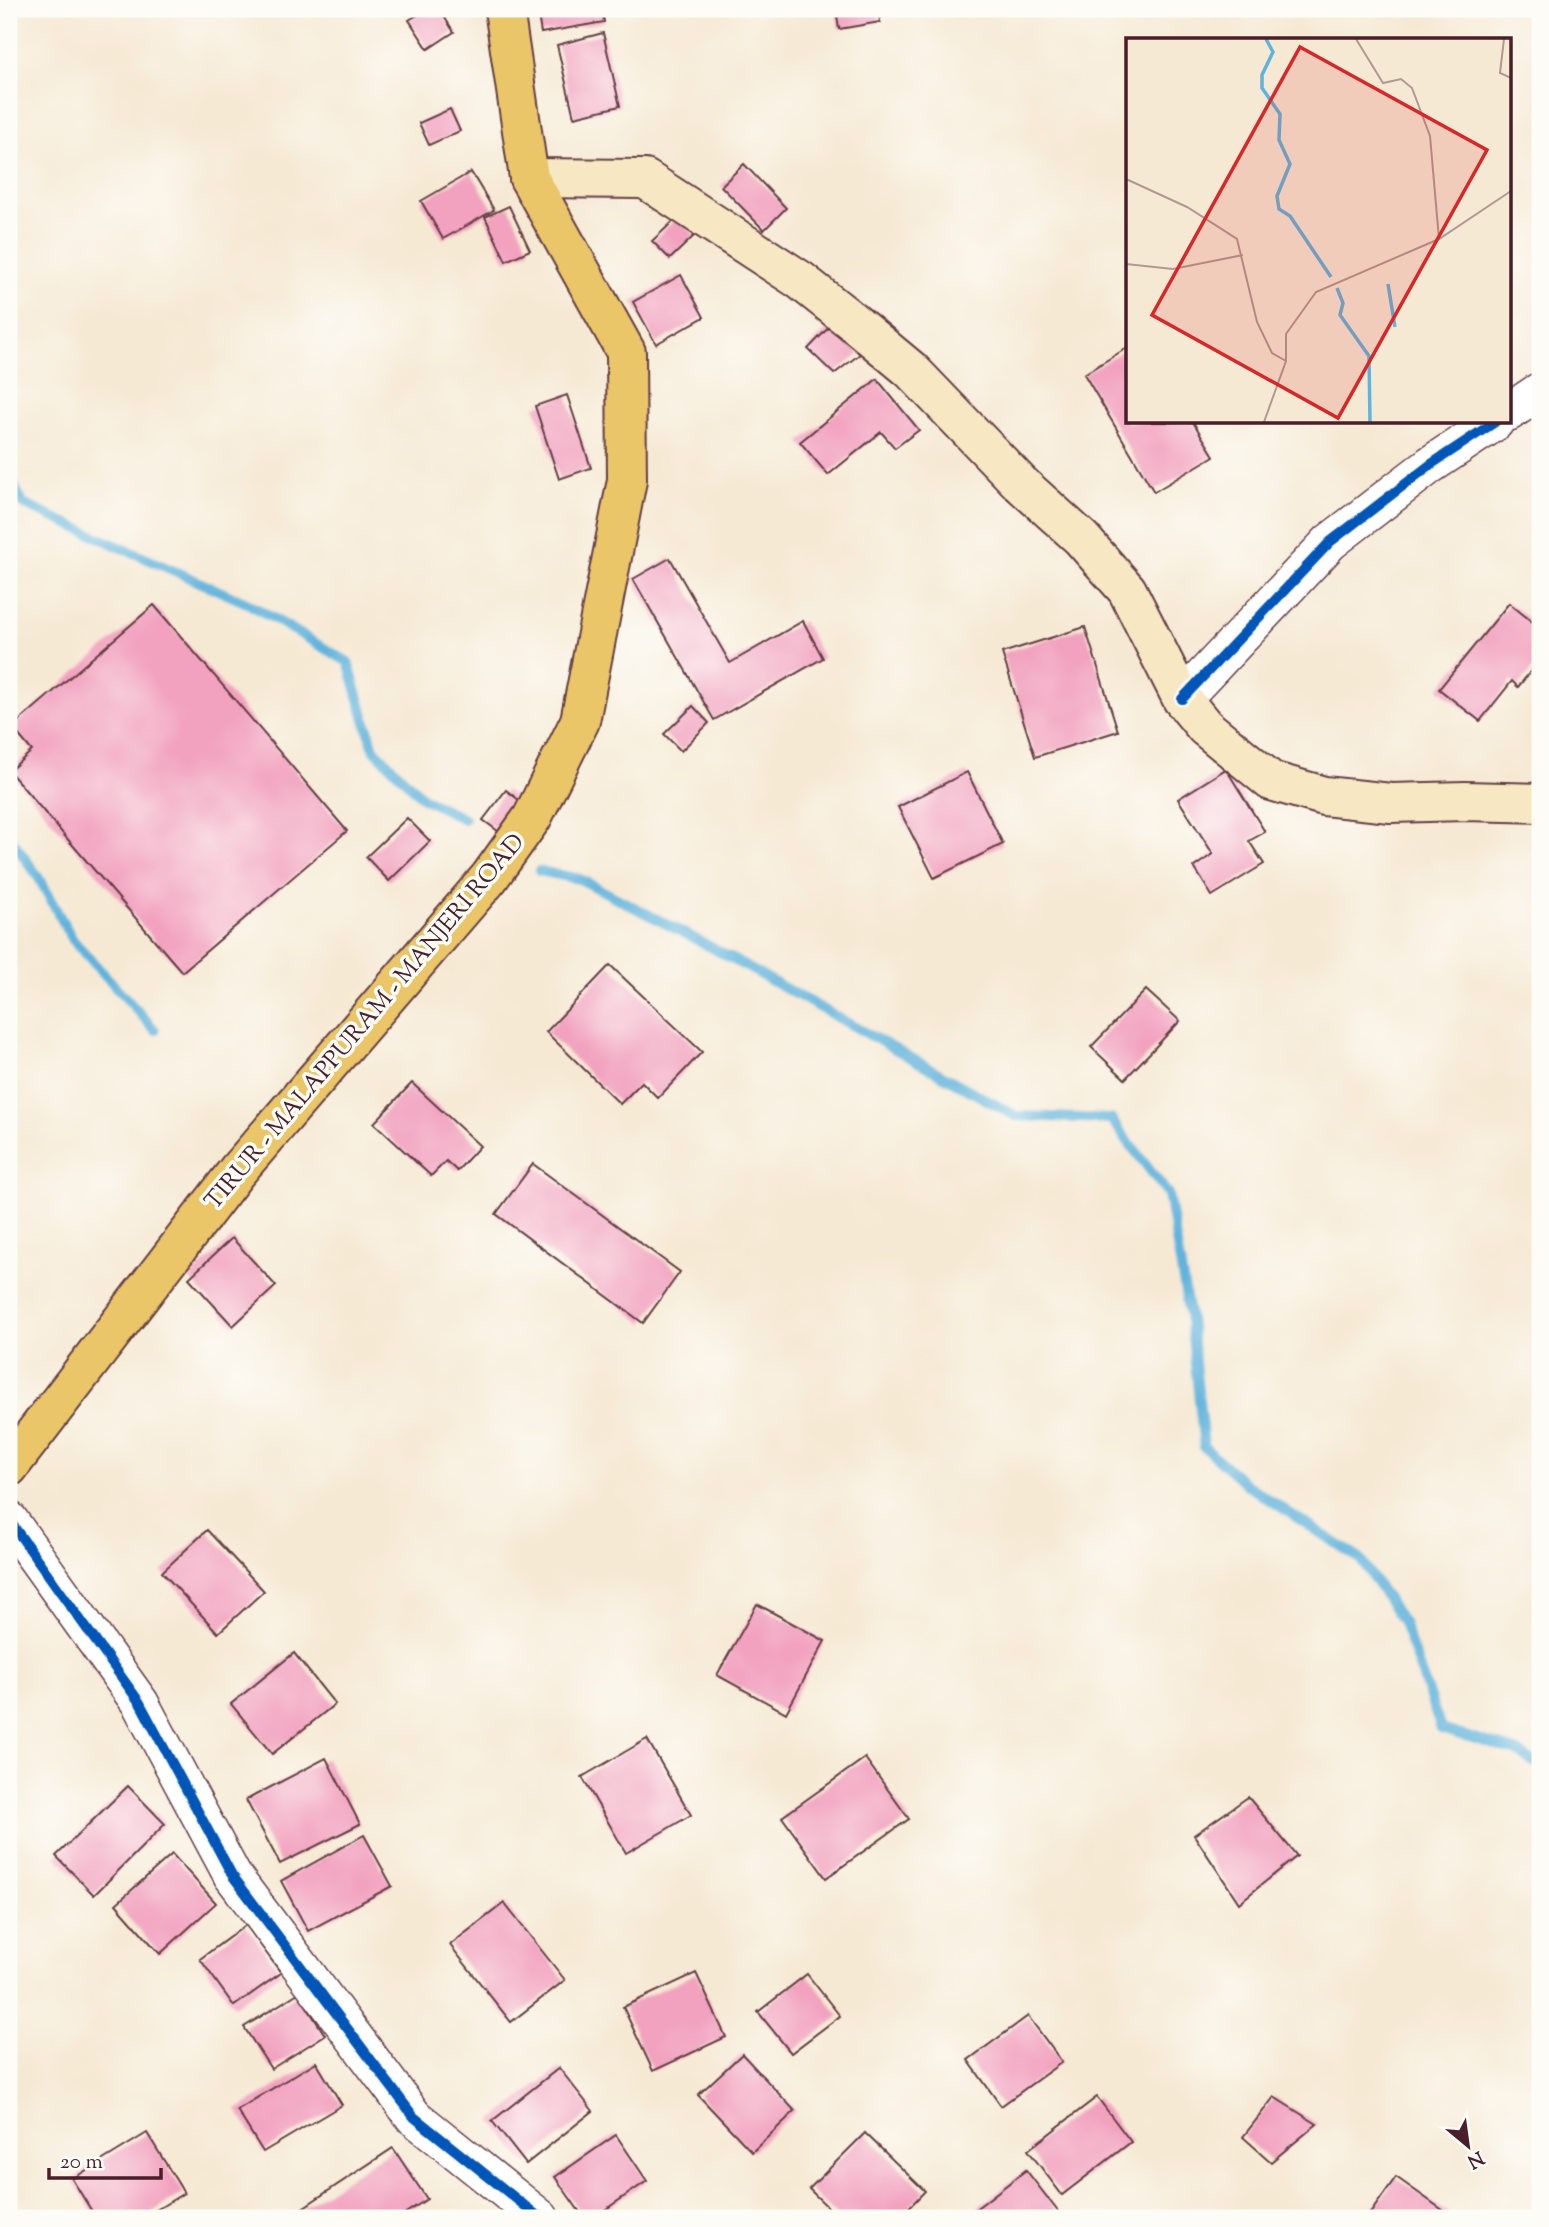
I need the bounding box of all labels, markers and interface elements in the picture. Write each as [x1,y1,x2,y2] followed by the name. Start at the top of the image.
[1126,38,1510,424] inset map
[198,827,533,1218] street label: TIRUR - MALAPPURAM - MANJERI ROAD
[1434,2112,1504,2182] north arrow
[49,2136,161,2180] scale bar
[1462,2143,1488,2174] text: N
[60,2148,103,2178] text: 20 m

